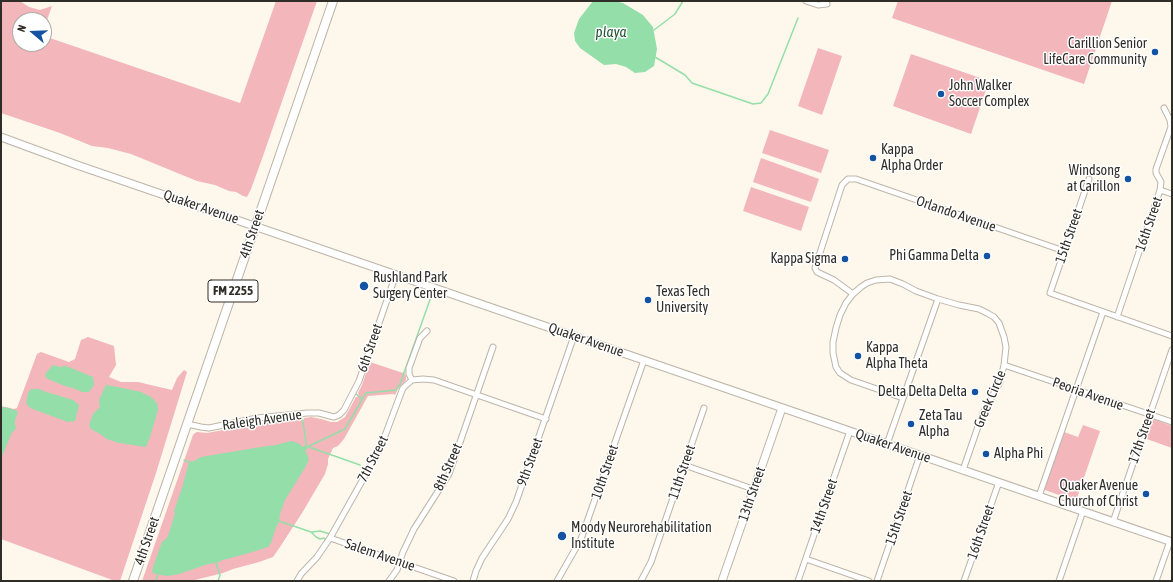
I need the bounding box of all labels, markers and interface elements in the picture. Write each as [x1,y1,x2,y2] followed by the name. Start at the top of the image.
[12,12,52,52] north arrow
[15,23,28,33] text: N
[596,23,626,41] water label: playa
[1043,36,1147,68] place label: Carillion Senior LifeCare Community
[1150,47,1160,57] marker: Carillion Senior LifeCare Community
[949,78,1029,110] place label: John Walker Soccer Complex
[936,89,946,99] marker: John Walker Soccer Complex
[881,142,943,174] place label: Kappa Alpha Order
[868,153,878,163] marker: Kappa Alpha Order
[1067,163,1120,196] place label: Windsong at Carillon
[1123,174,1133,184] marker: Windsong at Carillon
[161,186,241,228] street label: Quaker Avenue
[914,193,998,235] street label: Orlando Avenue
[1132,194,1166,254] street label: 16th Street
[1052,206,1086,266] street label: 15th Street
[236,208,268,260] street label: 4th Street
[889,248,979,264] place label: Phi Gamma Delta
[771,251,837,267] place label: Kappa Sigma
[982,251,992,261] marker: Phi Gamma Delta
[840,254,850,264] marker: Kappa Sigma
[373,270,447,302] place label: Rushland Park Surgery Center
[208,280,258,302] road number: FM 2255
[358,280,370,292] marker: Rushland Park Surgery Center
[656,284,710,316] place label: Texas Tech University
[643,295,653,305] marker: Texas Tech University
[546,319,626,361] street label: Quaker Avenue
[354,322,386,374] street label: 6th Street
[866,340,928,372] place label: Kappa Alpha Theta
[853,351,863,361] marker: Kappa Alpha Theta
[970,368,1010,430] street label: Greek Circle
[1050,374,1126,414] street label: Peoria Avenue
[878,384,967,400] place label: Delta Delta Delta
[970,387,980,397] marker: Delta Delta Delta
[221,406,303,434] street label: Raleigh Avenue
[1125,406,1159,466] street label: 17th Street
[919,408,963,440] place label: Zeta Tau Alpha
[906,419,916,429] marker: Zeta Tau Alpha
[853,425,933,467] street label: Quaker Avenue
[354,433,392,485] street label: 7th Street
[514,436,546,488] street label: 9th Street
[430,441,466,493] street label: 8th Street
[588,442,622,502] street label: 10th Street
[665,442,699,502] street label: 11th Street
[994,446,1043,462] place label: Alpha Phi
[981,449,991,459] marker: Alpha Phi
[735,464,769,524] street label: 13th Street
[807,476,841,536] street label: 14th Street
[1058,478,1138,510] place label: Quaker Avenue Church of Christ
[882,488,916,548] street label: 15th Street
[1141,489,1151,499] marker: Quaker Avenue Church of Christ
[964,502,998,562] street label: 16th Street
[131,515,163,567] street label: 4th Street
[571,520,712,552] place label: Moody Neurorehabilitation Institute
[556,530,568,542] marker: Moody Neurorehabilitation Institute
[343,535,417,575] street label: Salem Avenue

